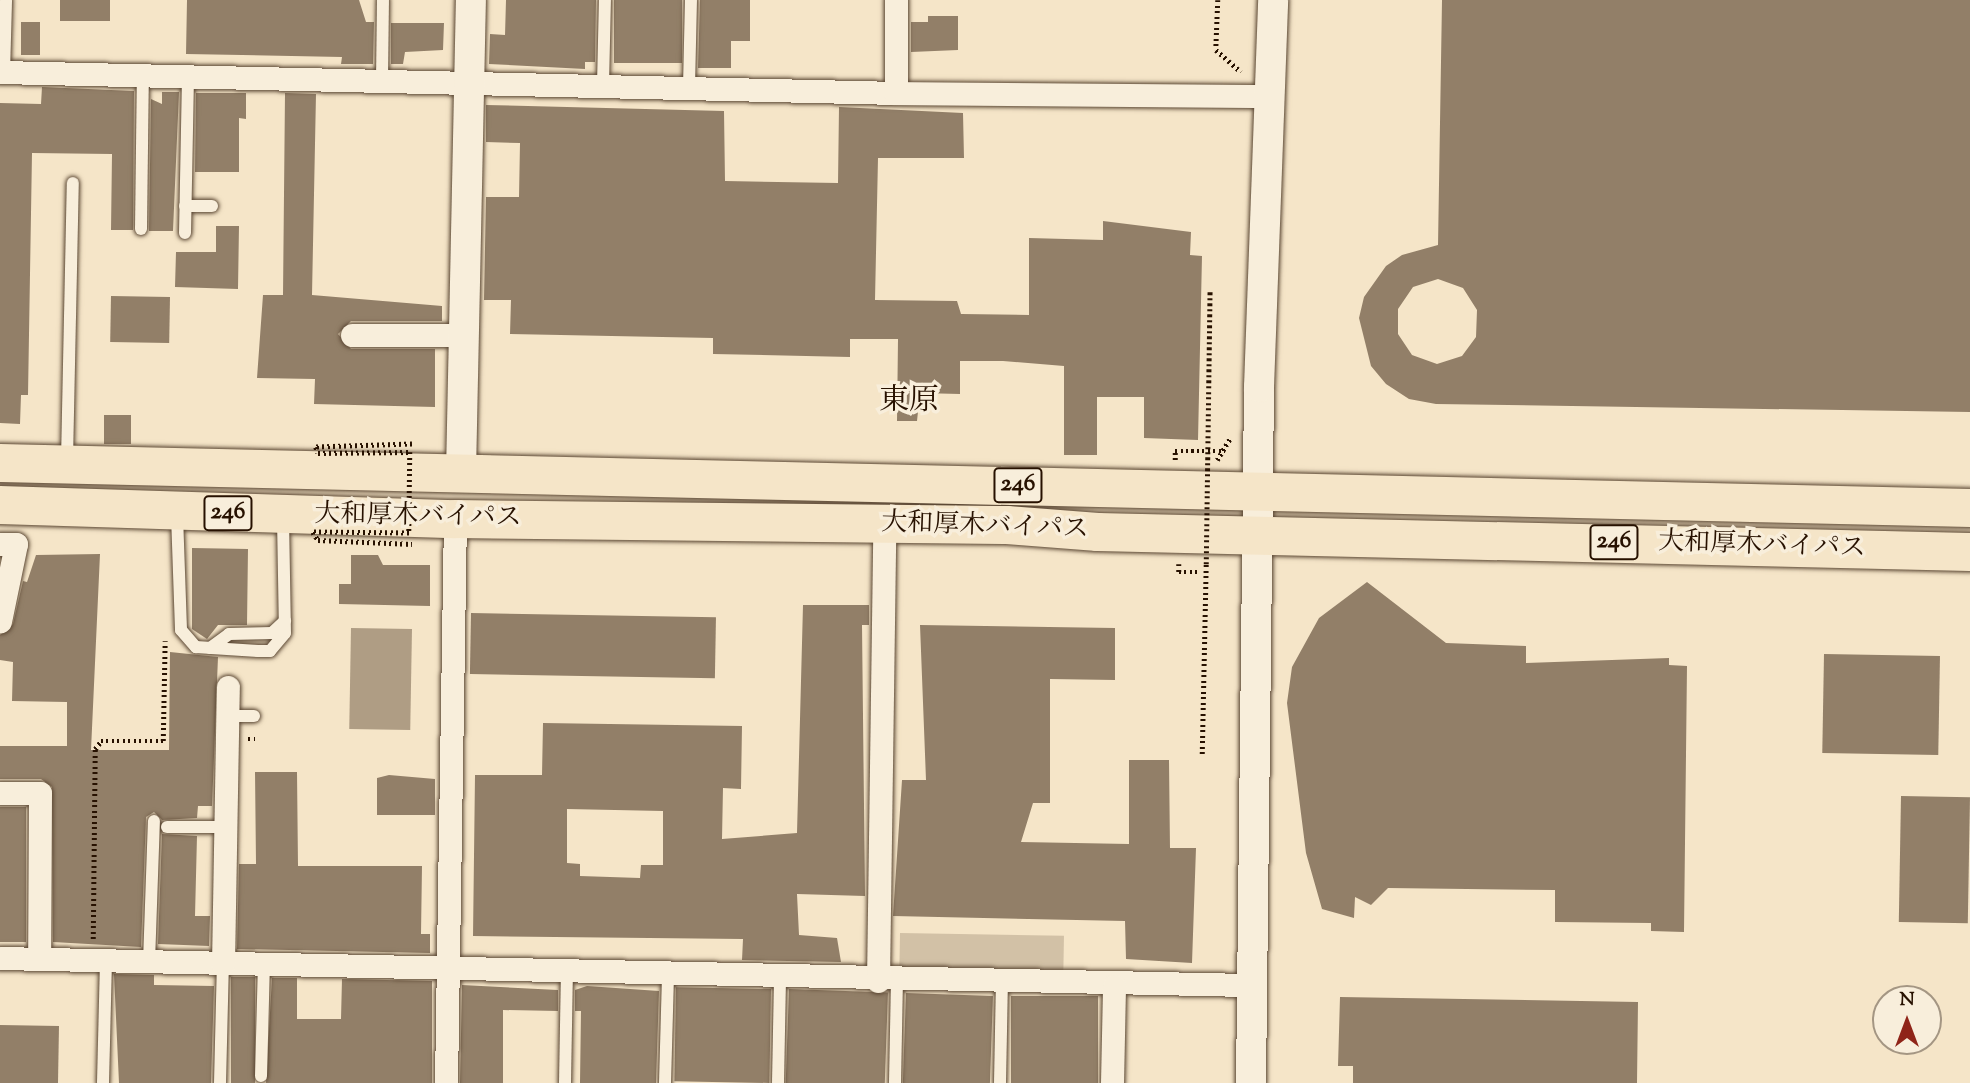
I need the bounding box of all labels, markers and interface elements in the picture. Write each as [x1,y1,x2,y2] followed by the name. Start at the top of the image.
[879,384,939,420] district label: 東原
[992,464,1044,506] road number: 246
[202,492,254,534] road number: 246
[314,500,522,534] street label: 大和厚木バイパス
[881,508,1089,546] street label: 大和厚木バイパス
[1588,522,1640,562] road number: 246
[1658,527,1866,565] street label: 大和厚木バイパス
[1872,985,1942,1055] north arrow
[1899,987,1915,1014] text: N

